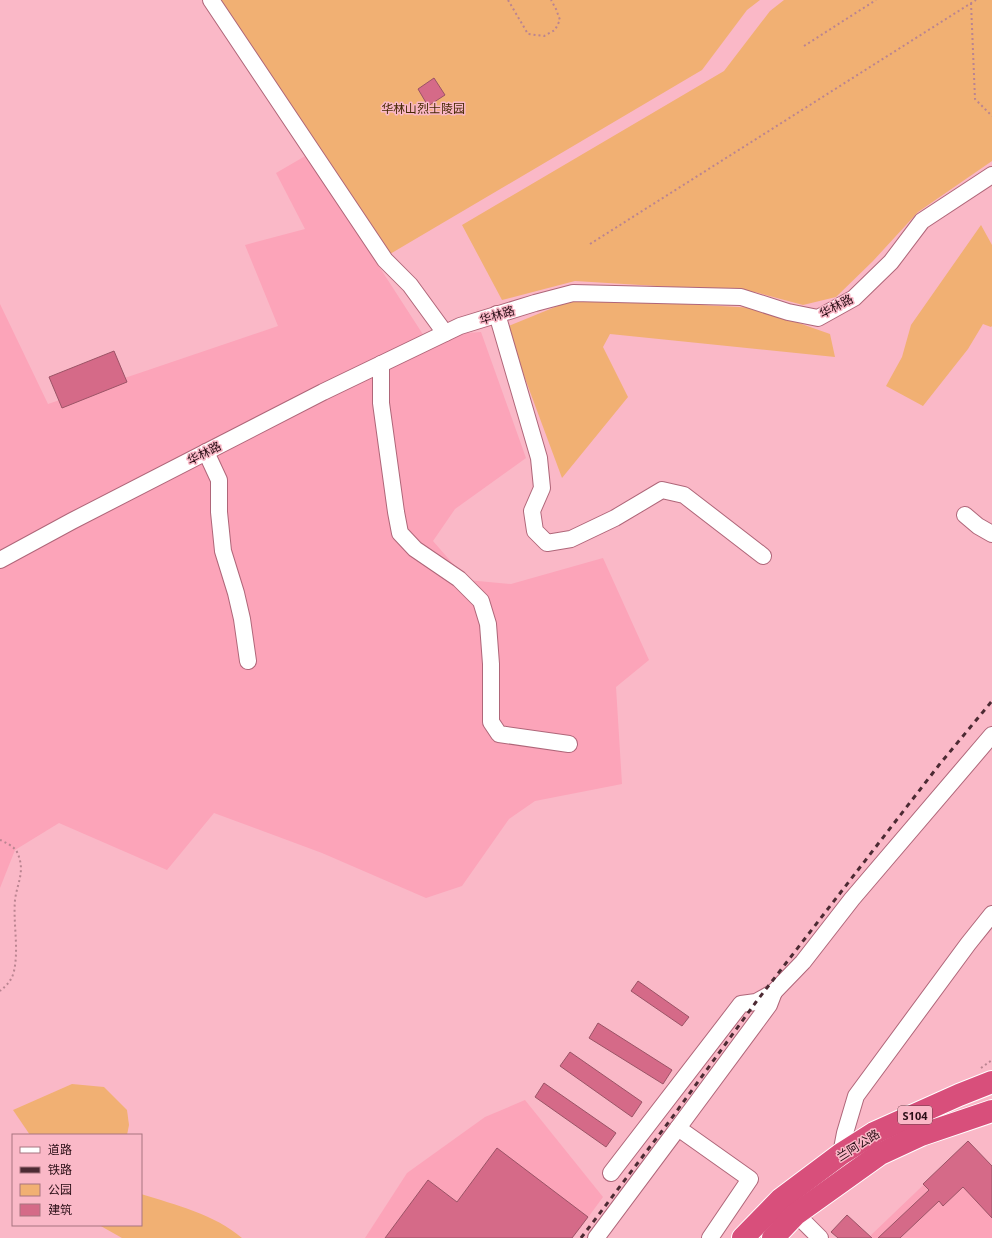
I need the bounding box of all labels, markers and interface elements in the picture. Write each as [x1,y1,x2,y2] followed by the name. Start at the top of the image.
[381,100,465,117] park label: 华林山烈士陵园
[816,290,856,322] street label: 华林路
[477,302,517,328] street label: 华林路
[184,437,224,469] street label: 华林路
[898,1106,932,1124] road number: S104
[833,1125,883,1165] street label: 兰阿公路
[12,1134,142,1226] legend
[48,1141,72,1158] text: 道路
[48,1161,72,1178] text: 铁路
[48,1181,72,1198] text: 公园
[48,1201,72,1218] text: 建筑

